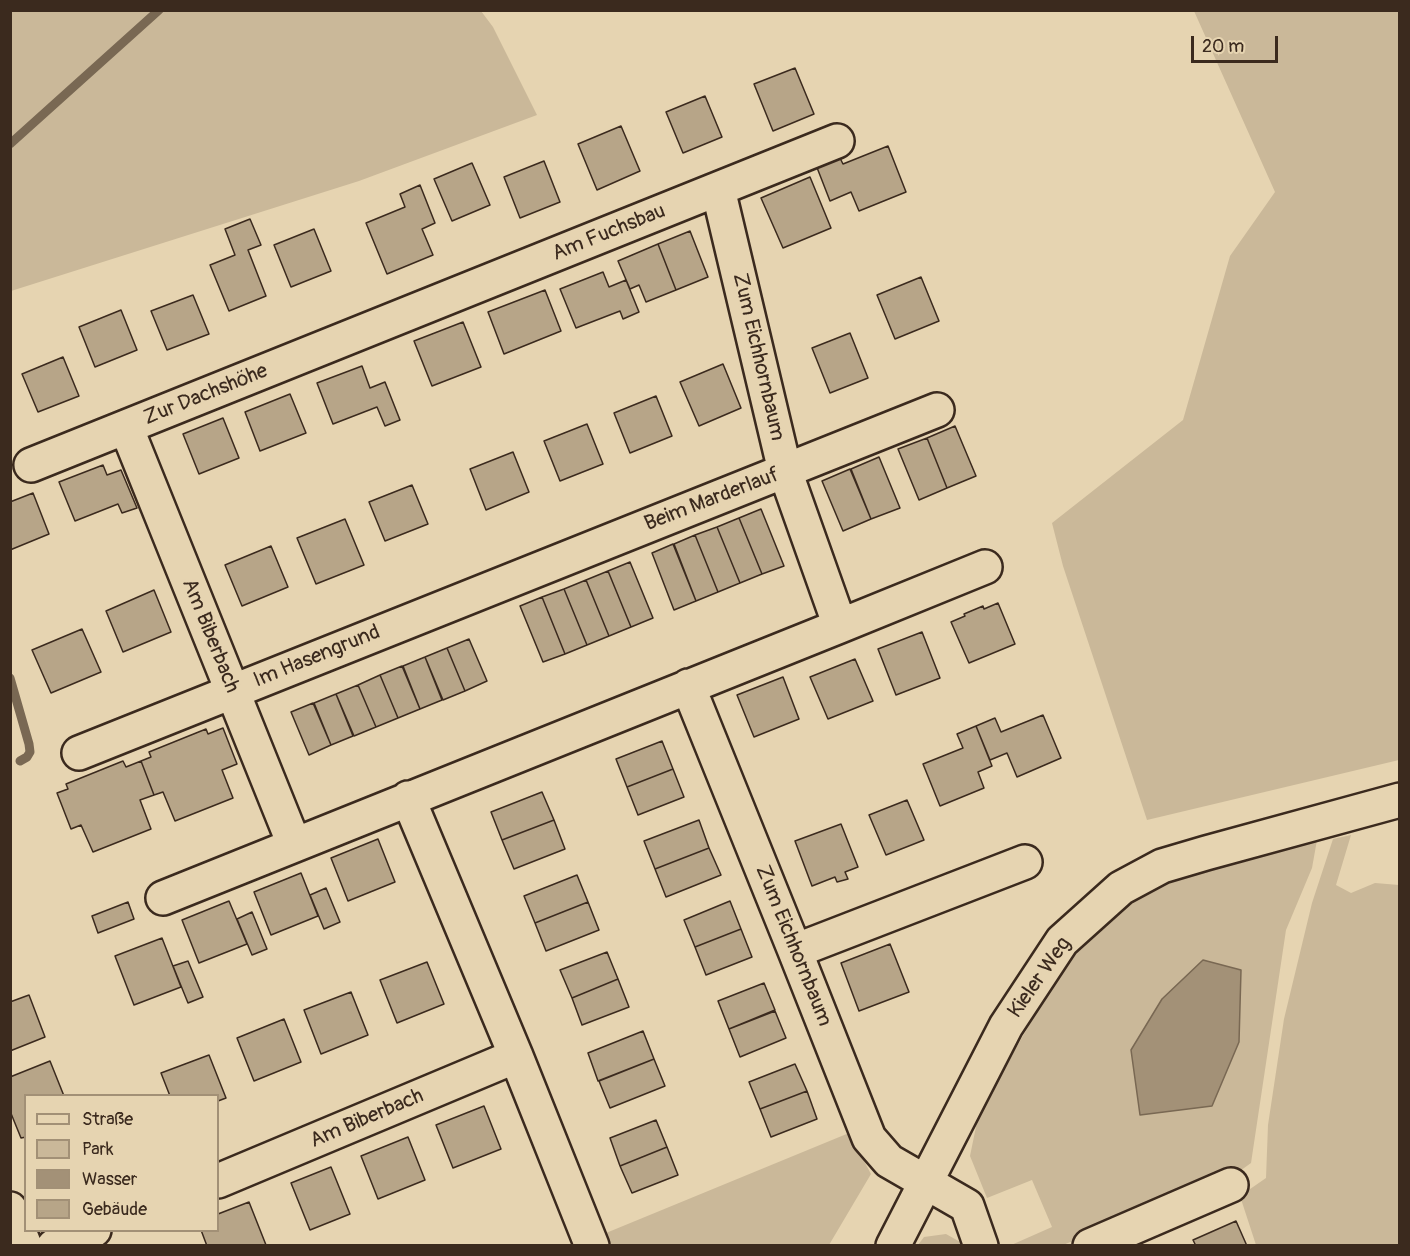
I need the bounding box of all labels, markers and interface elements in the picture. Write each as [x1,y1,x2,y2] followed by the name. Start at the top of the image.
[1194,24,1281,62] scale bar
[1202,35,1244,58] text: 20 m
[549,199,669,267] street label: Am Fuchsbau
[726,271,790,443] street label: Zum Eichhornbaum
[140,359,272,431] street label: Zur Dachshöhe
[641,463,783,537] street label: Beim Marderlauf
[176,575,244,697] street label: Am Biberbach
[250,620,384,694] street label: Im Hasengrund
[749,862,837,1030] street label: Zum Eichhornbaum
[1003,933,1077,1023] street label: Kieler Weg
[306,1084,428,1154] street label: Am Biberbach
[24,1094,219,1232] legend
[82,1108,133,1131] text: Straße
[82,1138,114,1161] text: Park
[82,1168,137,1191] text: Wasser
[82,1198,147,1221] text: Gebäude

